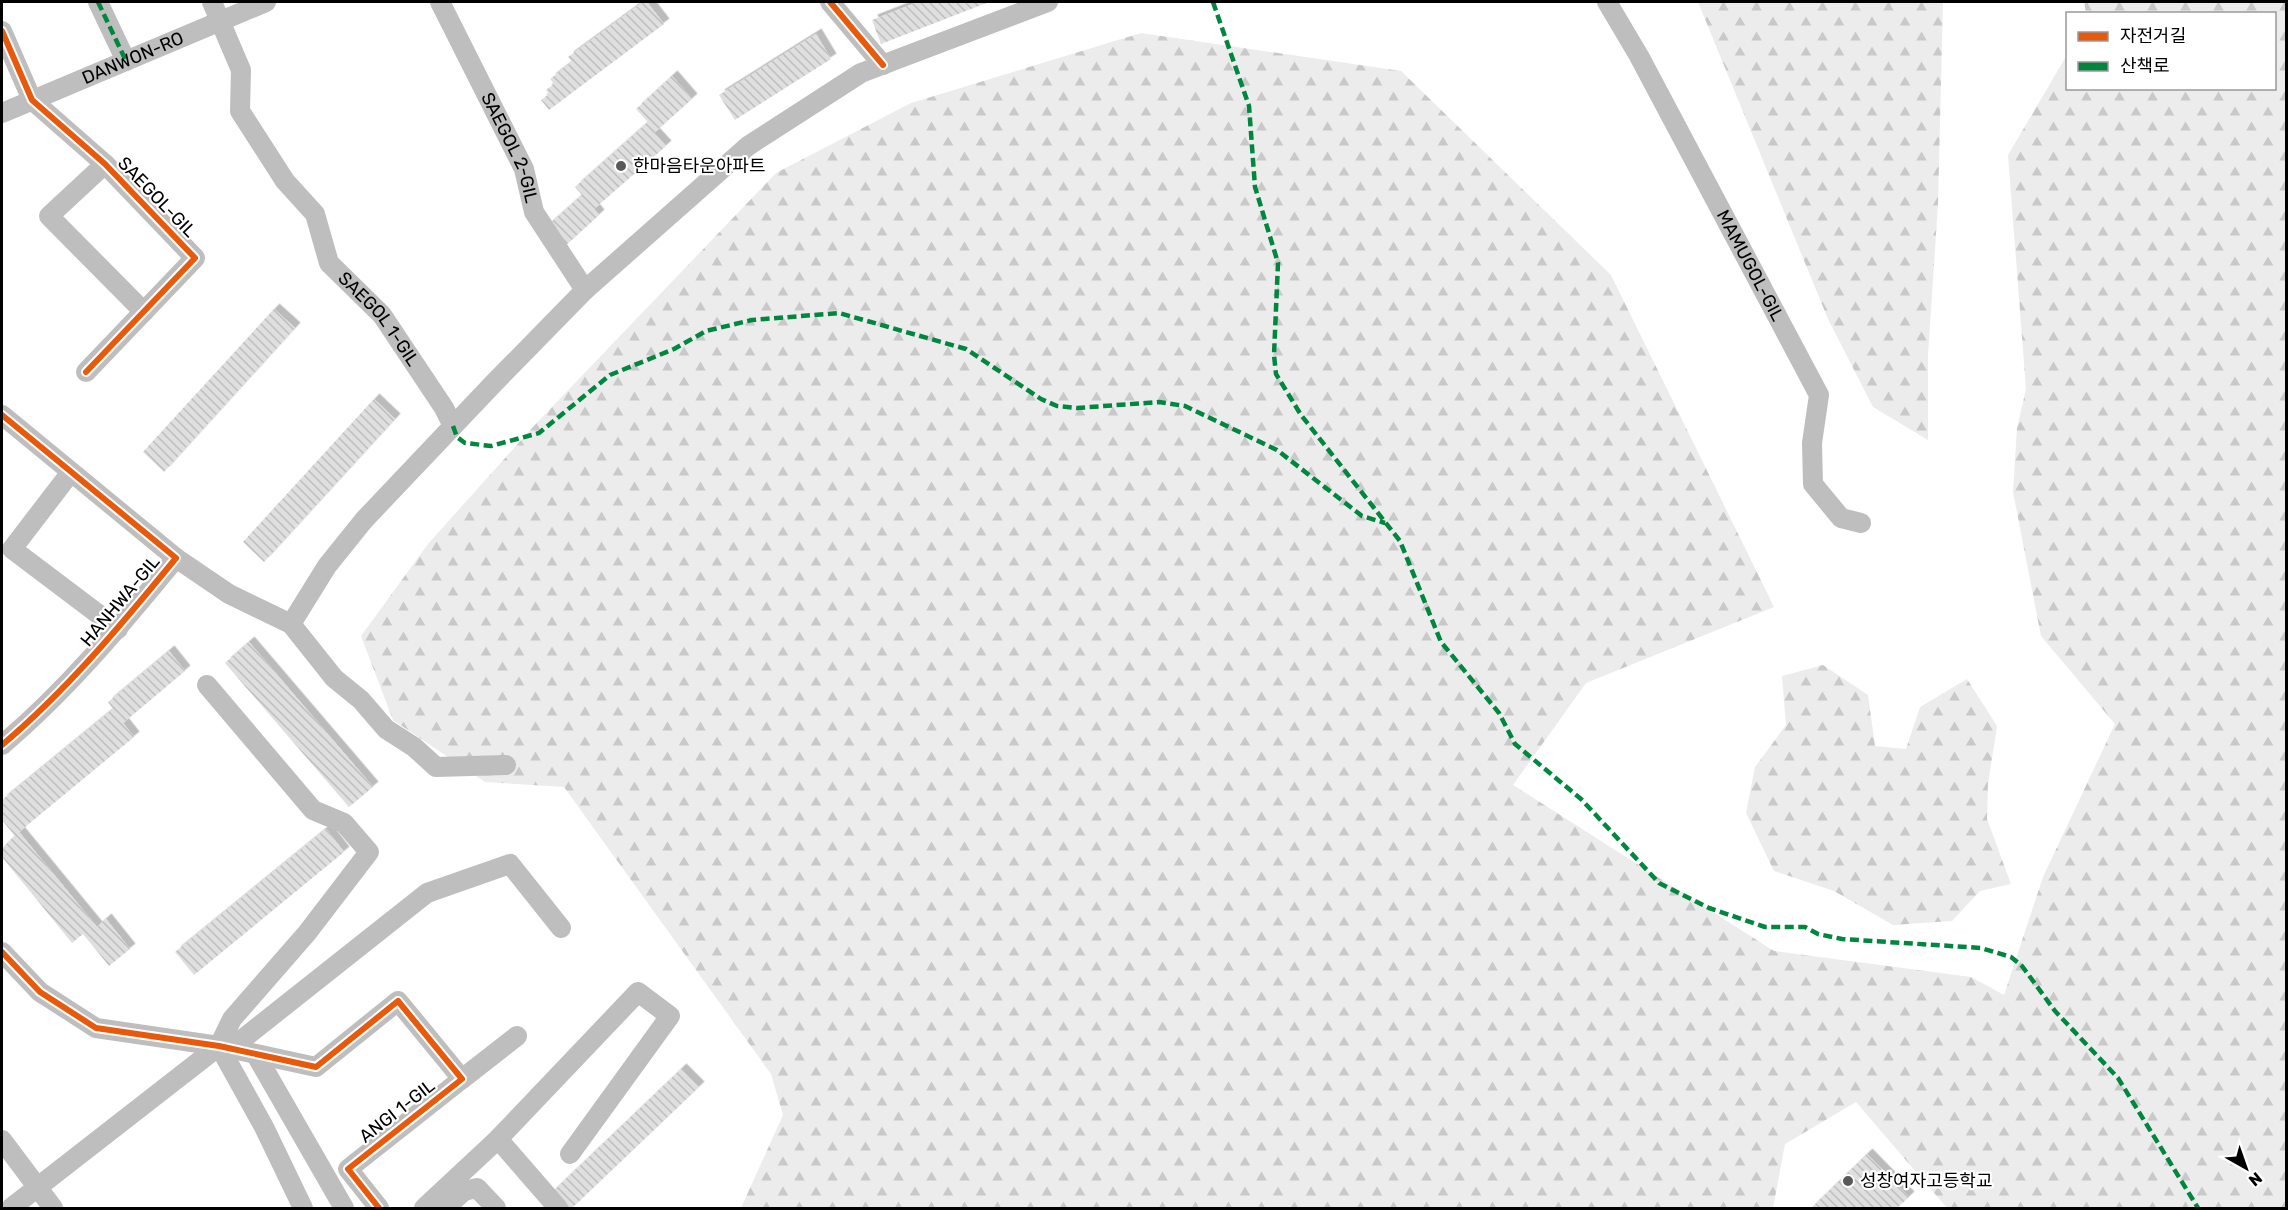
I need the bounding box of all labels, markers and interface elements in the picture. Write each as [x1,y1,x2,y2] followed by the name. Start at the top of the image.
[2066,12,2276,90] legend
[2120,25,2186,47] text: 자전거길
[79,27,187,89] street label: DANWON-RO
[2120,55,2170,77] text: 산책로
[476,89,543,205] street label: SAEGOL 2-GIL
[113,152,201,242] street label: SAEGOL-GIL
[633,155,765,177] place label: 한마음타운아파트
[614,159,628,173] marker: 한마음타운아파트
[1712,206,1789,325] street label: MAMUGOL-GIL
[334,267,424,370] street label: SAEGOL 1-GIL
[76,551,164,651] street label: HANHWA-GIL
[355,1075,439,1147] street label: ANGI 1-GIL
[2216,1138,2276,1198] north arrow
[2245,1168,2266,1190] text: N
[1860,1170,1992,1192] place label: 성창여자고등학교
[1841,1174,1855,1188] marker: 성창여자고등학교

